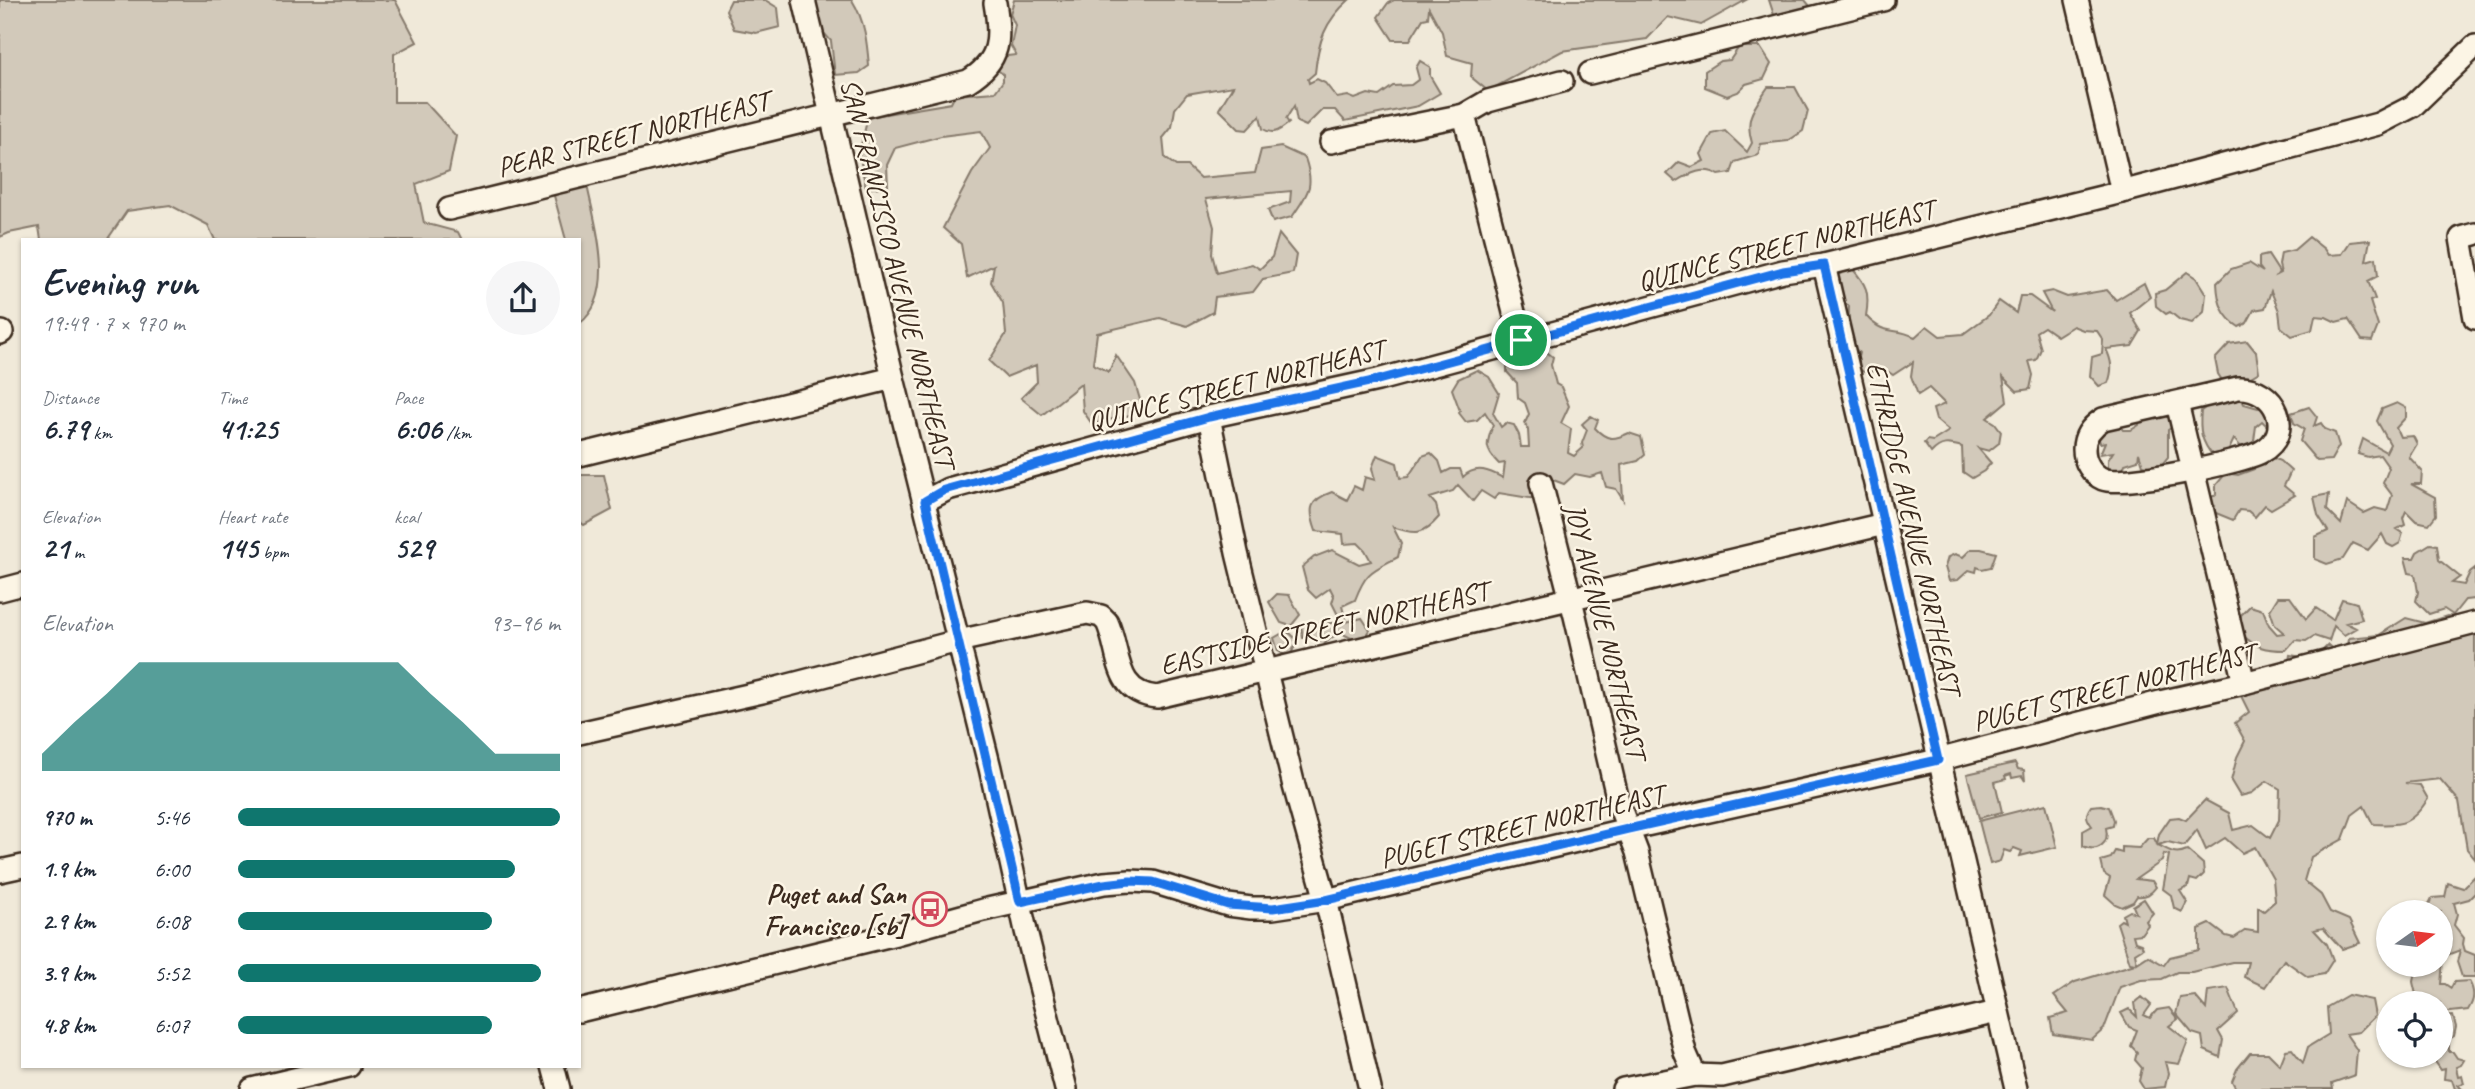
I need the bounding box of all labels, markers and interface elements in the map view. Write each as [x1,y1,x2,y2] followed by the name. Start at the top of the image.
[833,75,965,477] street label: SAN FRANCISCO AVENUE NORTHEAST
[493,82,780,185] street label: PEAR STREET NORTHEAST
[1634,190,1944,299] street label: QUINCE STREET NORTHEAST
[42,259,198,306] text: Evening run
[486,261,560,335] button: share
[42,309,185,338] text: 19:49 · 7 × 970 m
[1491,310,1551,370] pin
[1502,321,1540,359] icon: arrive
[1084,330,1394,439] street label: QUINCE STREET NORTHEAST
[1859,358,1971,704] street label: ETHRIDGE AVENUE NORTHEAST
[42,386,99,410] text: Distance
[218,386,247,410] text: Time
[394,386,423,410] text: Pace
[42,410,89,448] text: 6.79
[218,410,277,448] text: 41:25
[394,410,442,448] text: 6:06
[89,421,112,445] text: km
[442,421,471,445] text: /km
[1557,498,1656,768] street label: JOY AVENUE NORTHEAST
[42,505,100,529] text: Elevation
[218,505,287,529] text: Heart rate
[394,505,419,529] text: kcal
[42,529,69,567] text: 21
[218,529,258,567] text: 145
[394,529,434,567] text: 529
[69,540,84,564] text: m
[258,540,289,564] text: bpm
[1157,572,1498,683] street label: EASTSIDE STREET NORTHEAST
[42,609,113,638] text: Elevation
[490,609,560,638] text: 93–96 m
[1969,633,2265,739] street label: PUGET STREET NORTHEAST
[1377,775,1673,876] street label: PUGET STREET NORTHEAST
[42,803,91,832] text: 970 m
[154,803,190,832] text: 5:46
[42,855,95,884] text: 1.9 km
[154,855,190,884] text: 6:00
[764,876,911,943] place label: Puget and San Francisco [sb]
[911,890,949,928] bus stop icon: Puget and San Francisco [sb]
[2376,900,2454,976] north arrow
[2376,900,2453,1068] map controls
[42,907,95,936] text: 2.9 km
[154,907,190,936] text: 6:08
[42,959,95,988] text: 3.9 km
[154,959,190,988] text: 5:52
[2376,991,2453,1068] button: locate
[42,1011,96,1040] text: 4.8 km
[154,1011,190,1040] text: 6:07

